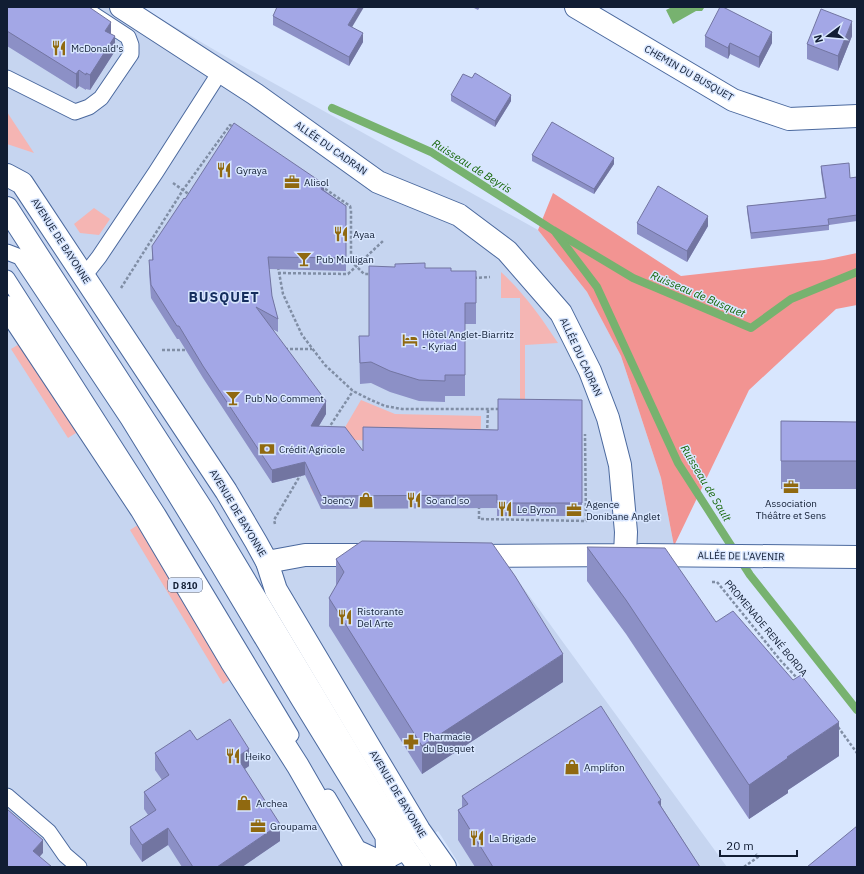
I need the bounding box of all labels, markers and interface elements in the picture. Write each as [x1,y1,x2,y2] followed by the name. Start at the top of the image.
[808,16,848,56] north arrow
[811,33,826,45] text: N
[50,39,68,57] restaurant icon: McDonald's
[71,42,123,55] place label: McDonald's
[642,42,736,104] street label: CHEMIN DU BUSQUET
[292,118,370,178] street label: ALLÉE DU CADRAN
[430,136,514,196] water label: Ruisseau de Beyris
[215,161,233,179] restaurant icon: Gyraya
[236,164,268,177] place label: Gyraya
[283,173,301,191] office icon: Alisol
[304,176,329,189] place label: Alisol
[28,196,94,287] street label: AVENUE DE BAYONNE
[332,225,350,243] restaurant icon: Ayaa
[353,228,375,241] place label: Ayaa
[295,250,313,268] bar icon: Pub Mulligan
[316,253,374,266] place label: Pub Mulligan
[649,268,748,320] water label: Ruisseau de Busquet
[188,288,260,306] district label: BUSQUET
[557,316,605,398] street label: ALLÉE DU CADRAN
[422,328,514,353] place label: Hôtel Anglet-Biarritz - Kyriad
[401,331,419,349] hotel icon: Hôtel Anglet-Biarritz - Kyriad
[224,389,242,407] bar icon: Pub No Comment
[245,392,324,405] place label: Pub No Comment
[258,440,276,458] bank icon: Crédit Agricole
[678,442,735,524] water label: Ruisseau de Sault
[279,443,346,456] place label: Crédit Agricole
[207,467,269,559] street label: AVENUE DE BAYONNE
[782,478,800,496] office icon: Association Théâtre et Sens
[357,491,375,509] shop icon: Joency
[405,491,423,509] restaurant icon: So and so
[322,494,354,507] place label: Joency
[426,494,470,507] place label: So and so
[756,497,826,522] place label: Association Théâtre et Sens
[586,498,661,523] place label: Agence Donibane Anglet
[496,500,514,518] restaurant icon: Le Byron
[565,501,583,519] office icon: Agence Donibane Anglet
[517,503,556,516] place label: Le Byron
[697,549,785,563] street label: ALLÉE DE L'AVENIR
[722,577,811,679] street label: PROMENADE RENÉ BORDA
[168,578,202,592] road number: D 810
[357,605,404,630] place label: Ristorante Del Arte
[336,608,354,626] restaurant icon: Ristorante Del Arte
[423,730,475,755] place label: Pharmacie du Busquet
[402,733,420,751] pharmacy icon: Pharmacie du Busquet
[224,747,242,765] restaurant icon: Heiko
[367,748,429,840] street label: AVENUE DE BAYONNE
[245,750,271,763] place label: Heiko
[563,758,581,776] shop icon: Amplifon
[584,761,625,774] place label: Amplifon
[235,794,253,812] shop icon: Archea
[256,797,288,810] place label: Archea
[249,817,267,835] office icon: Groupama
[270,820,318,833] place label: Groupama
[468,829,486,847] restaurant icon: La Brigade
[489,832,537,845] place label: La Brigade
[720,832,797,858] scale bar
[726,838,754,853] text: 20 m

